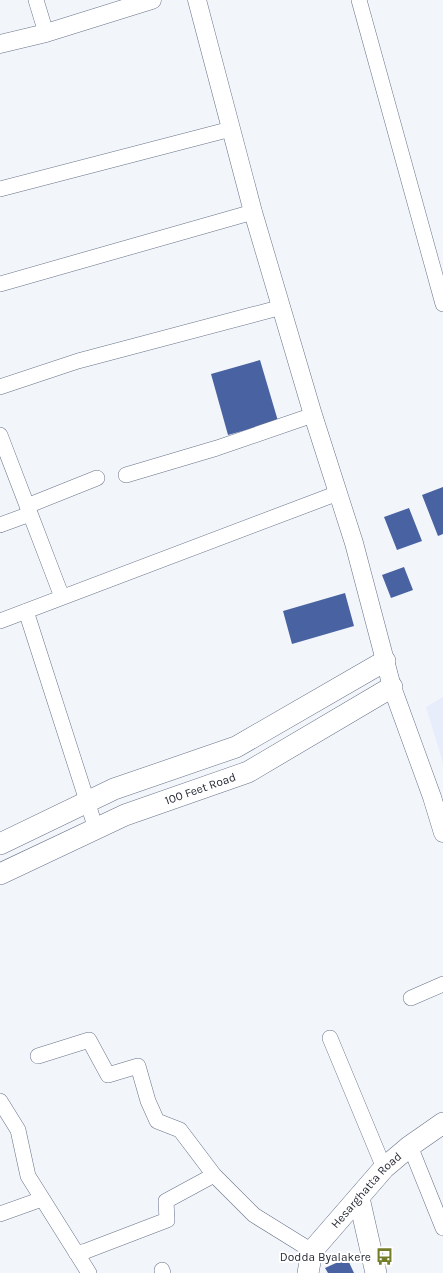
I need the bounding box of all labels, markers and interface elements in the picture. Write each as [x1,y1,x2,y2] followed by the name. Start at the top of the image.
[163,770,238,808] street label: 100 Feet Road
[328,1149,404,1231] street label: Hesarghatta Road
[374,1247,394,1267] bus stop icon: Dodda Byalakere
[280,1250,371,1264] place label: Dodda Byalakere

